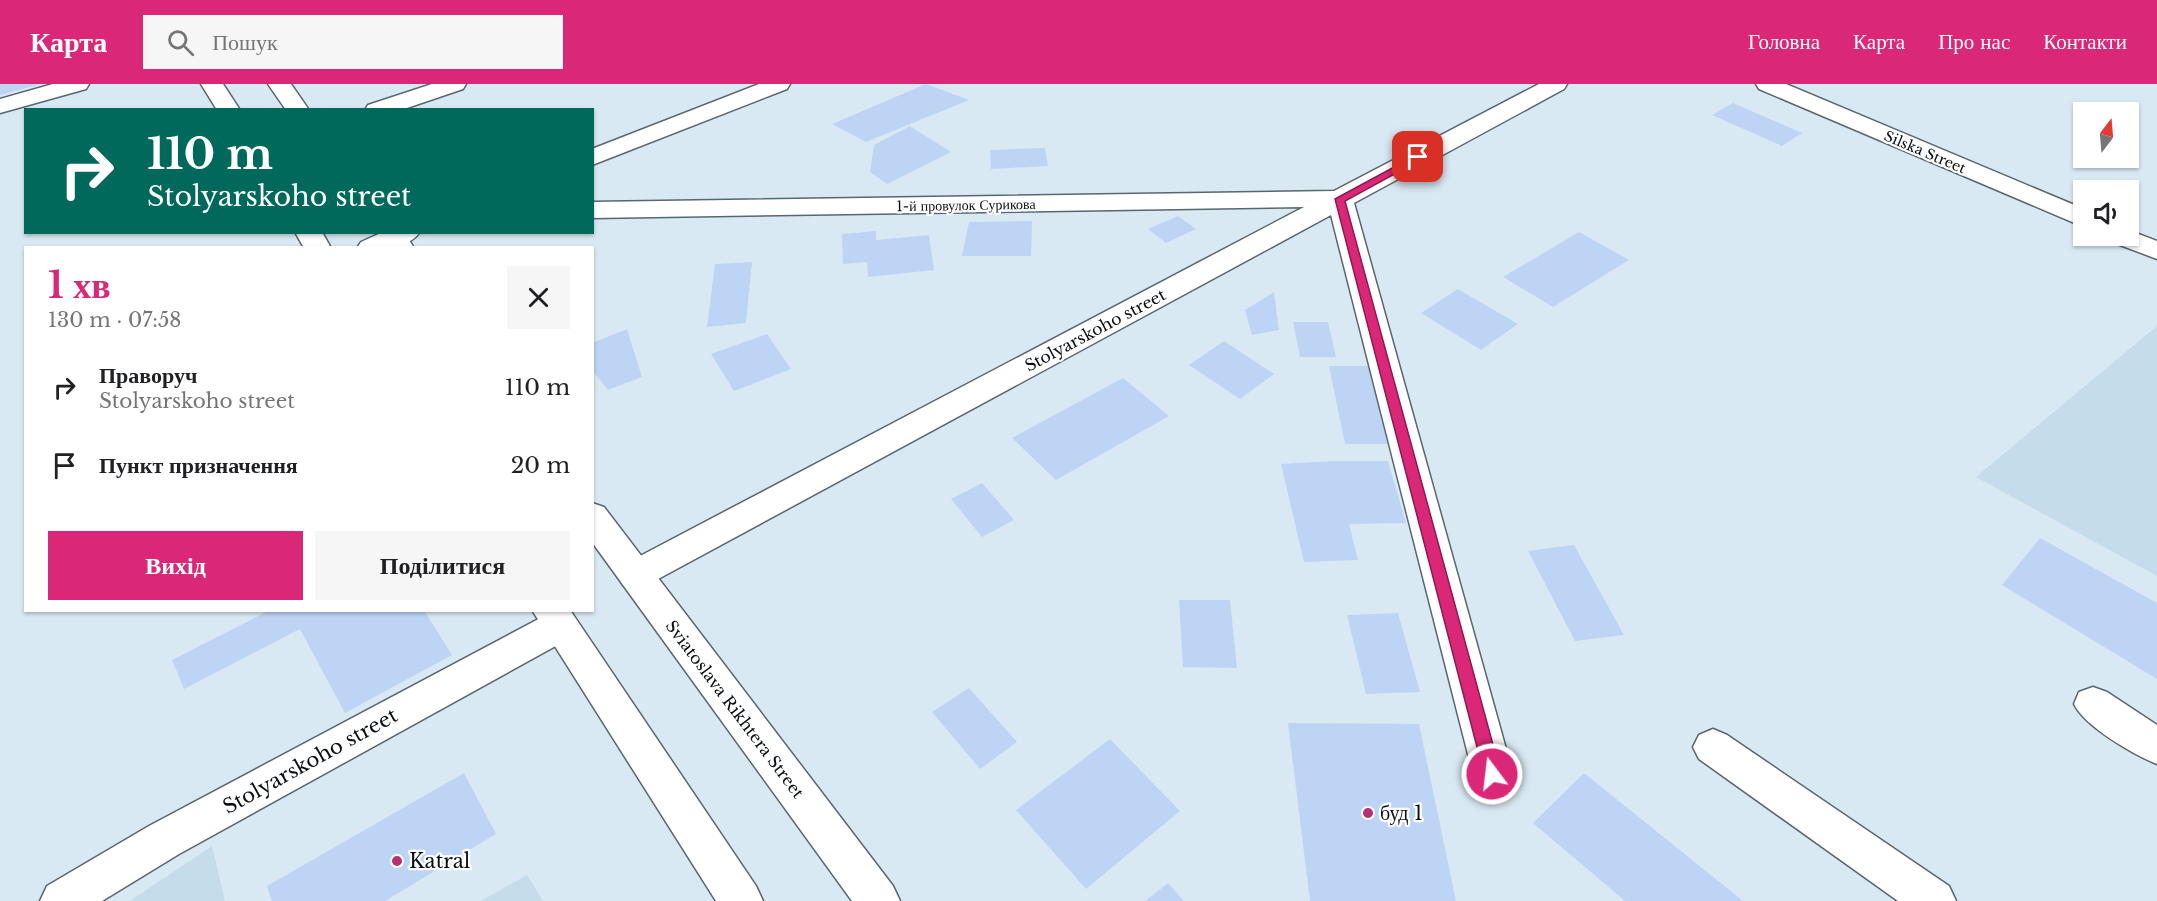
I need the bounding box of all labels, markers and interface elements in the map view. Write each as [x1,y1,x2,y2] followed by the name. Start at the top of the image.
[143,15,563,69] search box
[30,25,107,60] text: Карта
[164,26,197,59] icon: search
[212,29,278,56] text: Пошук
[1748,29,1820,55] text: Головна
[1853,29,1905,55] text: Карта
[1938,29,2010,55] text: Про нас
[2043,29,2127,55] text: Контакти
[2073,102,2139,168] north arrow
[2073,102,2139,246] map controls
[1881,127,1969,178] street label: Silska Street
[147,128,273,180] text: 110 m
[1392,131,1443,182] pin
[48,132,126,210] icon: right
[1401,140,1434,173] icon: arrive
[147,180,411,213] text: Stolyarskoho street
[2073,180,2139,246] button: sound
[896,195,1037,215] street label: 1-й провулок Сурикова
[48,263,111,308] text: 1 хв
[507,266,570,329] button: close
[1021,284,1169,376] street label: Stolyarskoho street
[48,308,181,332] text: 130 m · 07:58
[99,362,197,389] text: Праворуч
[48,371,81,404] icon: right
[505,374,570,401] text: 110 m
[99,389,295,413] text: Stolyarskoho street
[48,449,81,482] icon: arrive
[99,452,298,479] text: Пункт призначення
[511,452,570,479] text: 20 m
[48,531,303,600] button: Вихід
[315,531,570,600] button: Поділитися
[662,616,808,802] street label: Sviatoslava Rikhtera Street
[219,703,402,819] street label: Stolyarskoho street
[1460,742,1524,806] position arrow
[1380,801,1423,825] place label: буд 1
[1361,806,1375,820] marker: буд 1
[409,849,470,873] place label: Katral
[390,854,404,868] marker: Katral

